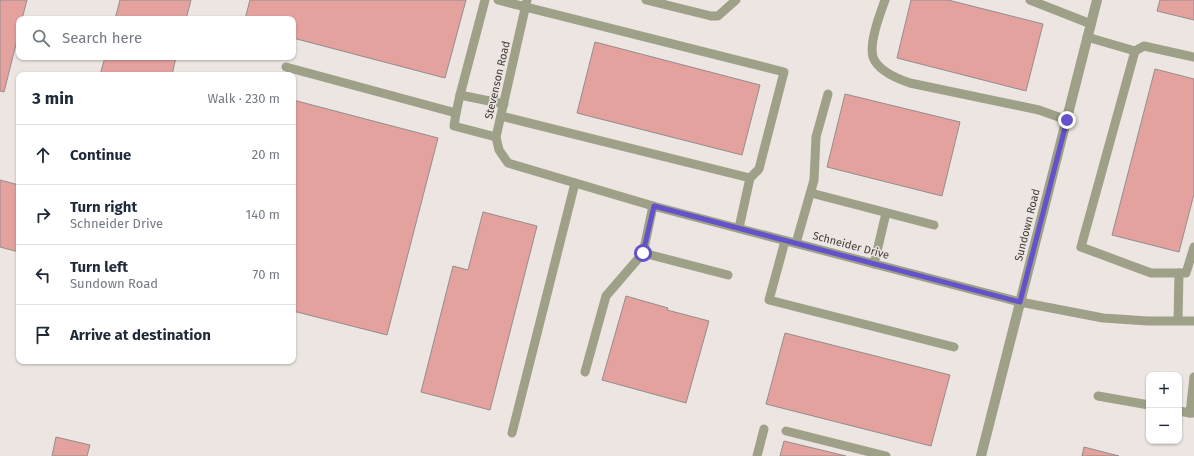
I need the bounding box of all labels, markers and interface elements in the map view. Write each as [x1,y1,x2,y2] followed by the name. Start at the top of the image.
[16,16,296,60] search box
[30,27,52,49] icon: search
[62,29,142,47] text: Search here
[482,40,513,120] street label: Stevenson Road
[32,88,74,109] text: 3 min
[208,91,280,106] text: Walk · 230 m
[1058,111,1076,129] route end
[32,144,54,166] icon: ahead
[70,146,131,164] text: Continue
[252,147,280,162] text: 20 m
[1012,187,1043,263] street label: Sundown Road
[70,198,137,216] text: Turn right
[32,204,54,226] icon: right
[246,207,280,222] text: 140 m
[70,216,163,231] text: Schneider Drive
[811,229,891,262] street label: Schneider Drive
[634,244,652,262] route start
[70,258,128,276] text: Turn left
[32,264,54,286] icon: left
[253,267,280,282] text: 70 m
[70,276,158,291] text: Sundown Road
[32,324,54,346] icon: arrive
[70,326,211,344] text: Arrive at destination
[1146,372,1182,444] map controls
[1146,372,1182,408] button: +
[1146,408,1182,444] button: −

